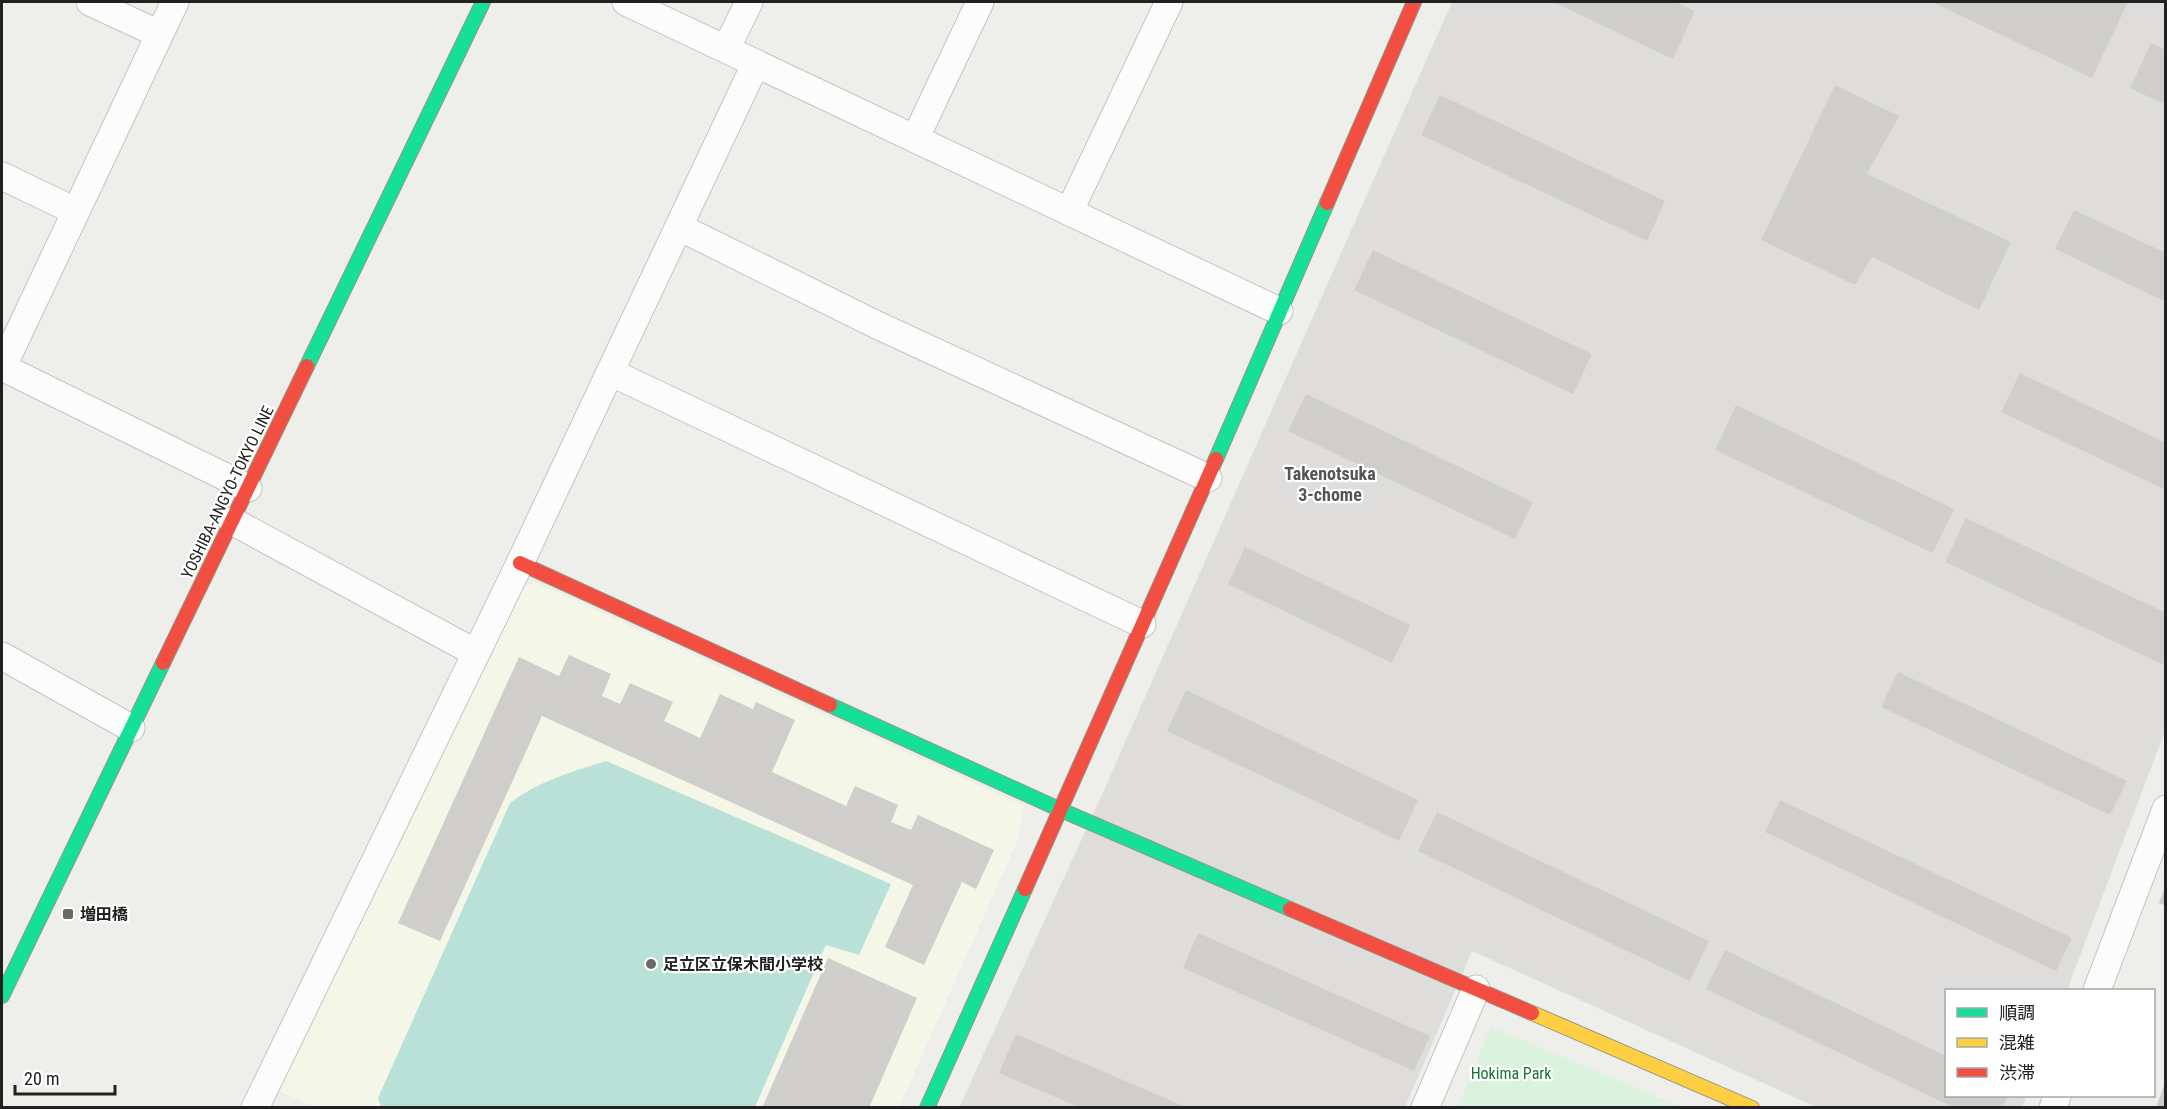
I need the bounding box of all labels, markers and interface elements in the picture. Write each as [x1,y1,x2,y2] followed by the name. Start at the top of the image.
[177,403,278,582] street label: YOSHIBA-ANGYO-TOKYO LINE
[1284,463,1376,505] district label: Takenotsuka 3-chome
[80,905,128,924] place label: 増田橋
[61,907,75,921] marker: 増田橋
[663,955,823,974] place label: 足立区立保木間小学校
[644,957,658,971] marker: 足立区立保木間小学校
[1945,989,2155,1097] legend
[1999,1002,2035,1023] text: 順調
[1999,1032,2035,1053] text: 混雑
[15,1058,116,1096] scale bar
[1999,1062,2035,1083] text: 渋滞
[1471,1064,1552,1083] park label: Hokima Park
[24,1068,59,1089] text: 20 m

